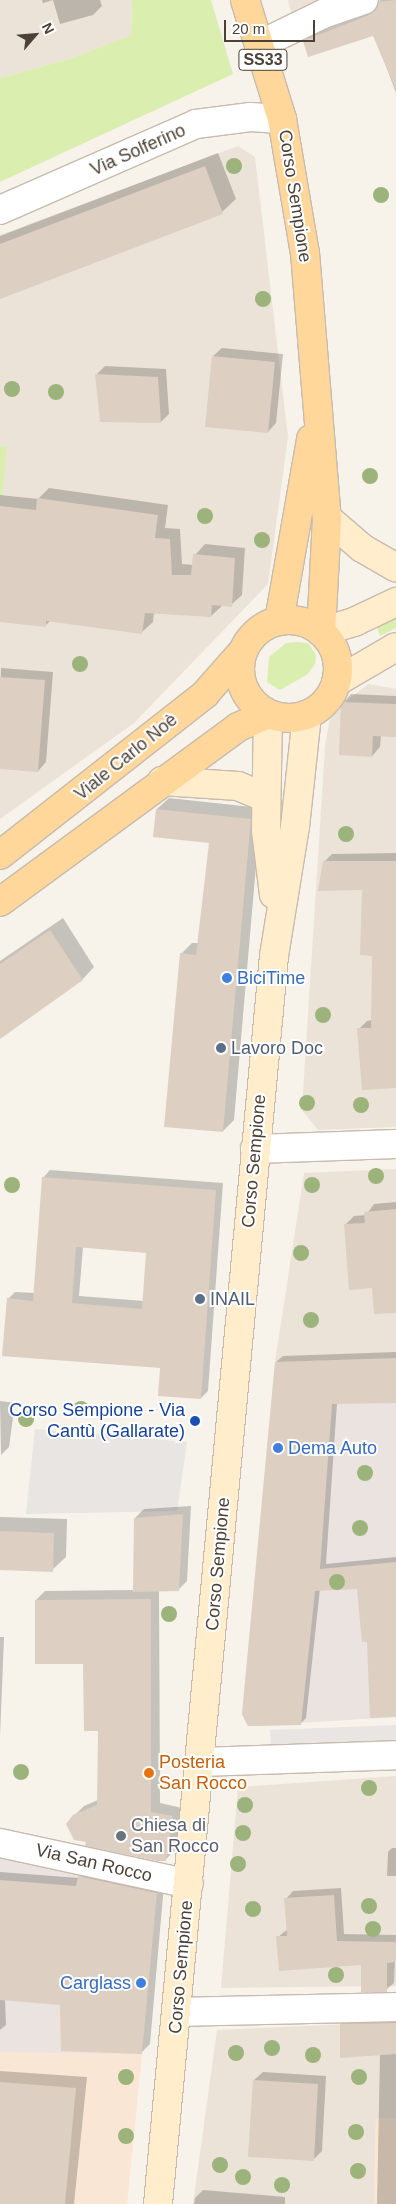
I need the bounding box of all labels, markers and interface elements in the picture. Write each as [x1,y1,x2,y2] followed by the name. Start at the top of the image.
[10,10,60,60] north arrow
[226,10,317,42] scale bar
[39,20,58,36] text: N
[232,20,265,37] text: 20 m
[238,46,288,74] road number: SS33
[87,119,189,181] street label: Via Solferino
[274,128,316,264] street label: Corso Sempione
[70,709,182,805] street label: Viale Carlo Noè
[237,967,305,989] place label: BiciTime
[221,972,233,984] marker: BiciTime
[231,1037,323,1059] place label: Lavoro Doc
[215,1042,227,1054] marker: Lavoro Doc
[237,1093,271,1229] street label: Corso Sempione
[210,1288,255,1310] place label: INAIL
[194,1293,206,1305] marker: INAIL
[9,1400,185,1442] place label: Corso Sempione - Via Cantù (Gallarate)
[189,1415,201,1427] marker: Corso Sempione - Via Cantù (Gallarate)
[288,1437,378,1459] place label: Dema Auto
[272,1442,284,1454] marker: Dema Auto
[201,1496,235,1632] street label: Corso Sempione
[159,1752,247,1795] place label: Posteria San Rocco
[143,1767,155,1779] marker: Posteria San Rocco
[131,1815,219,1858] place label: Chiesa di San Rocco
[115,1830,127,1842] marker: Chiesa di San Rocco
[34,1839,154,1887] street label: Via San Rocco
[164,1899,198,2035] street label: Corso Sempione
[60,1972,131,1994] place label: Carglass
[135,1977,147,1989] marker: Carglass

